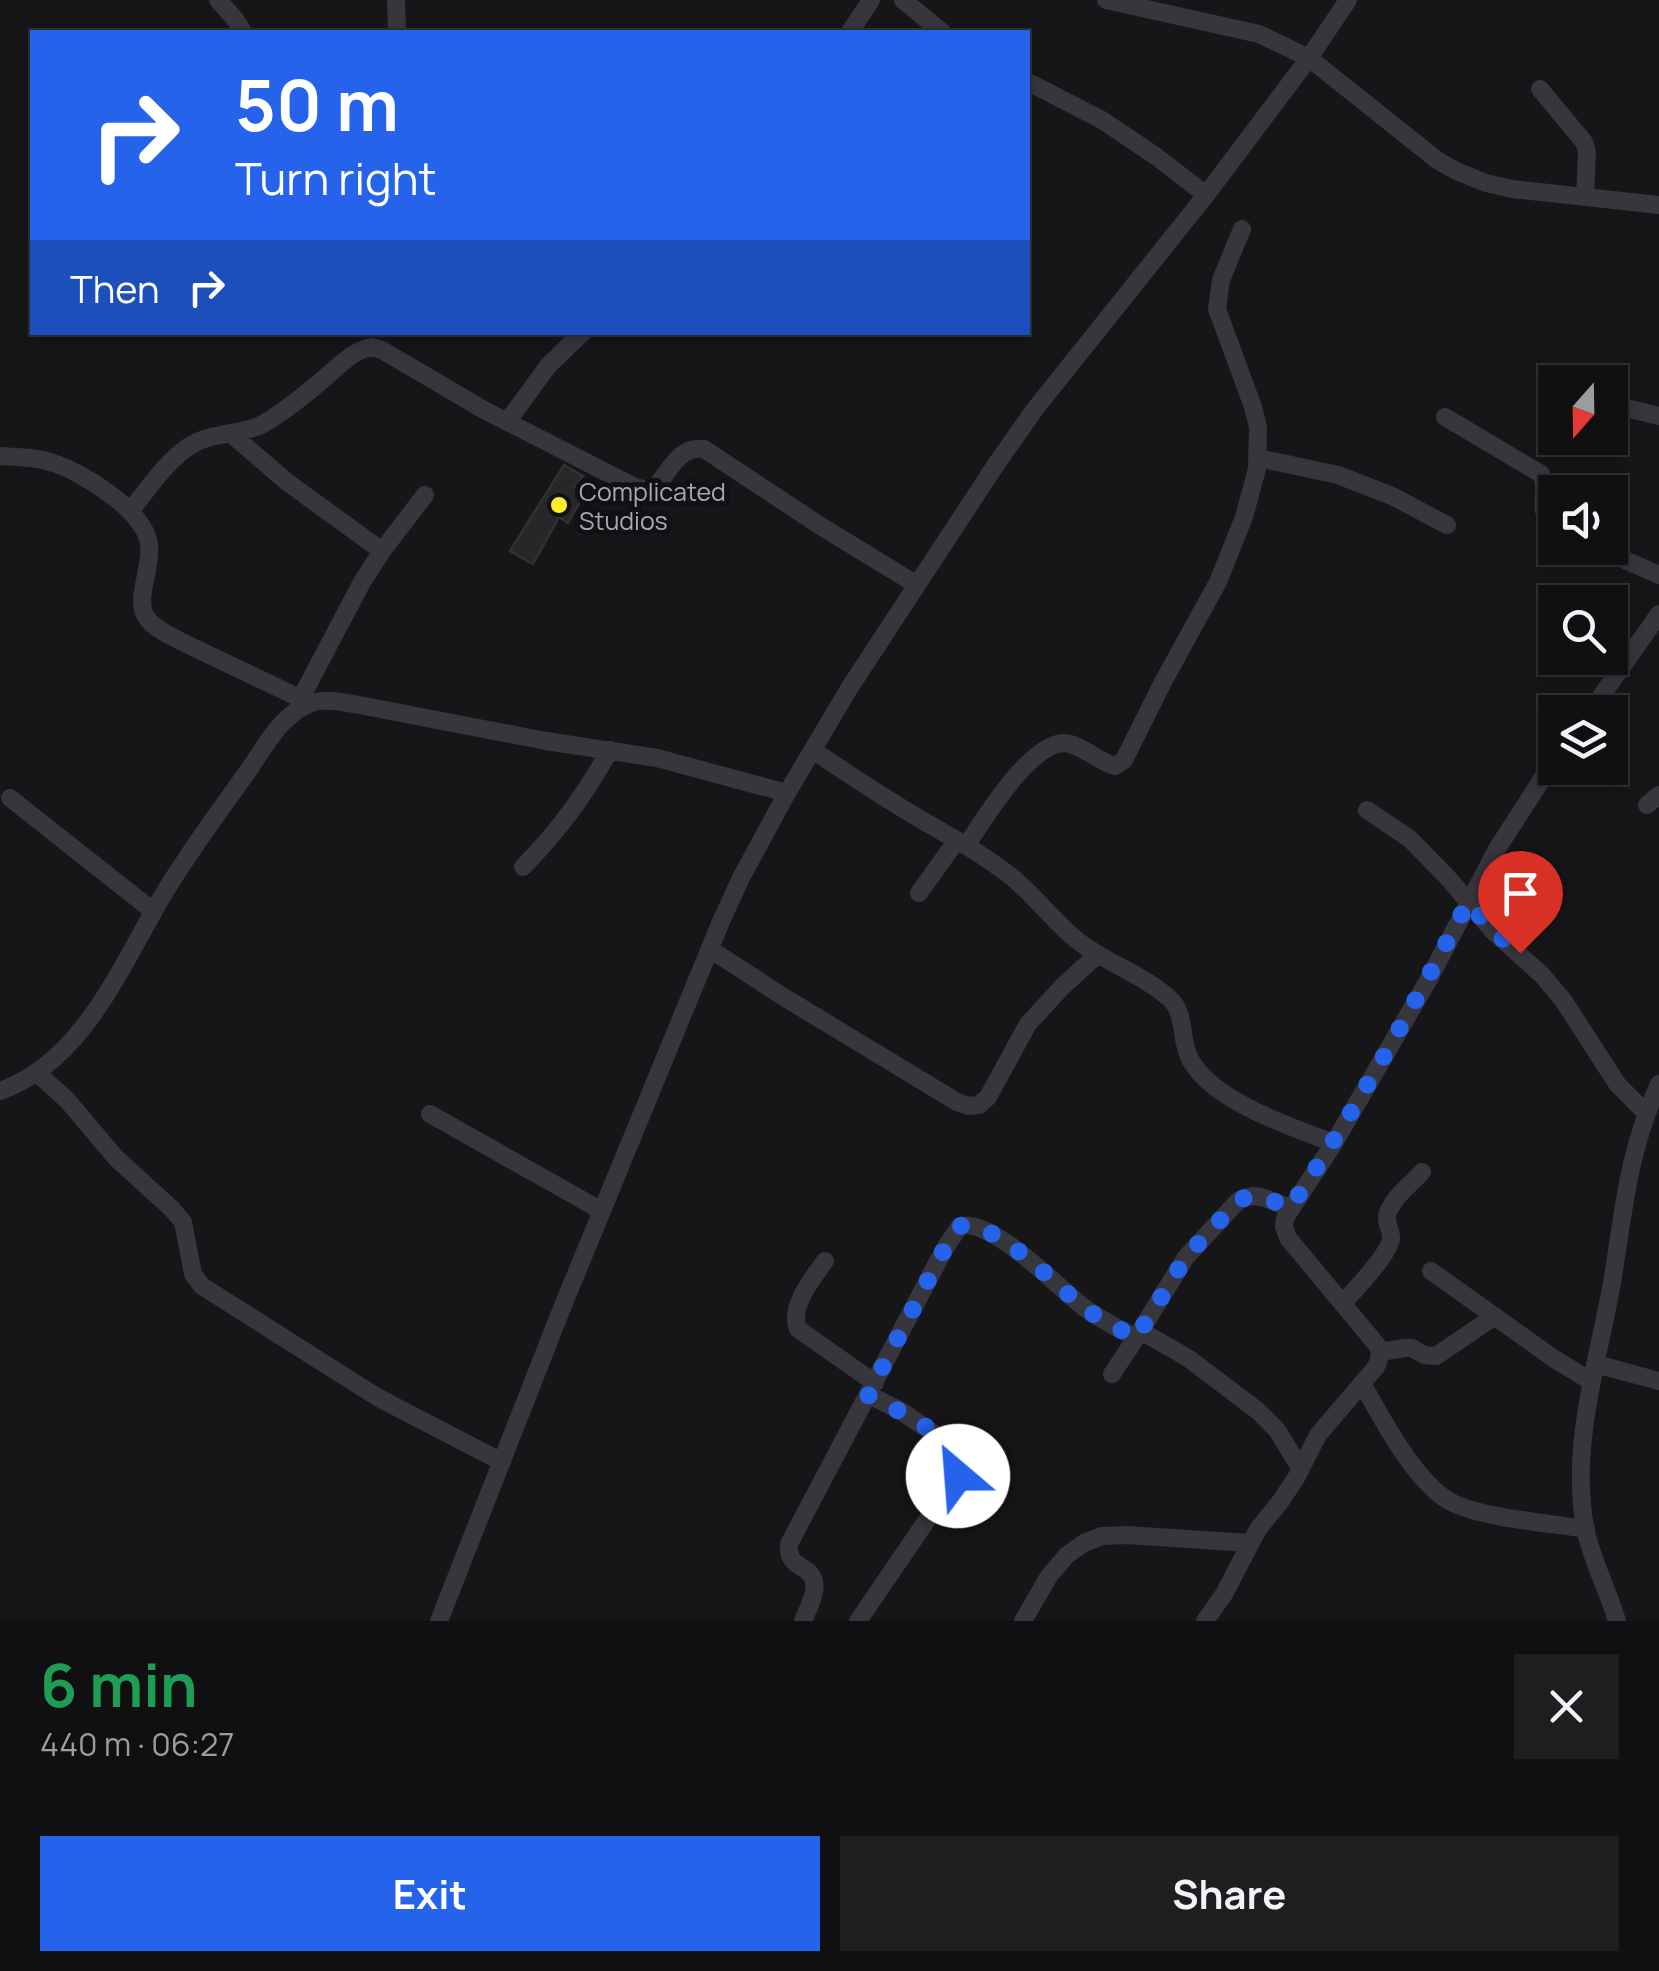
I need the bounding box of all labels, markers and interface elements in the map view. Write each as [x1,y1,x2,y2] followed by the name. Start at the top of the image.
[235,56,399,152] text: 50 m
[70,70,200,200] icon: right
[235,147,436,209] text: Turn right
[179,260,234,315] icon: right
[70,262,159,314] text: Then
[1538,365,1628,455] north arrow
[1538,365,1628,785] map controls
[579,474,726,538] place label: Complicated Studios
[1538,475,1628,565] button: sound
[548,494,570,516] marker: Complicated Studios
[1538,585,1628,675] button: search
[1538,695,1628,785] button: layers
[1478,851,1563,954] pin
[1493,866,1548,921] icon: arrive
[906,1424,1010,1528] position arrow
[40,1643,198,1725] text: 6 min
[1514,1654,1619,1759] button: close
[40,1722,234,1766] text: 440 m · 06:27
[40,1836,820,1951] button: Exit
[840,1836,1619,1951] button: Share

